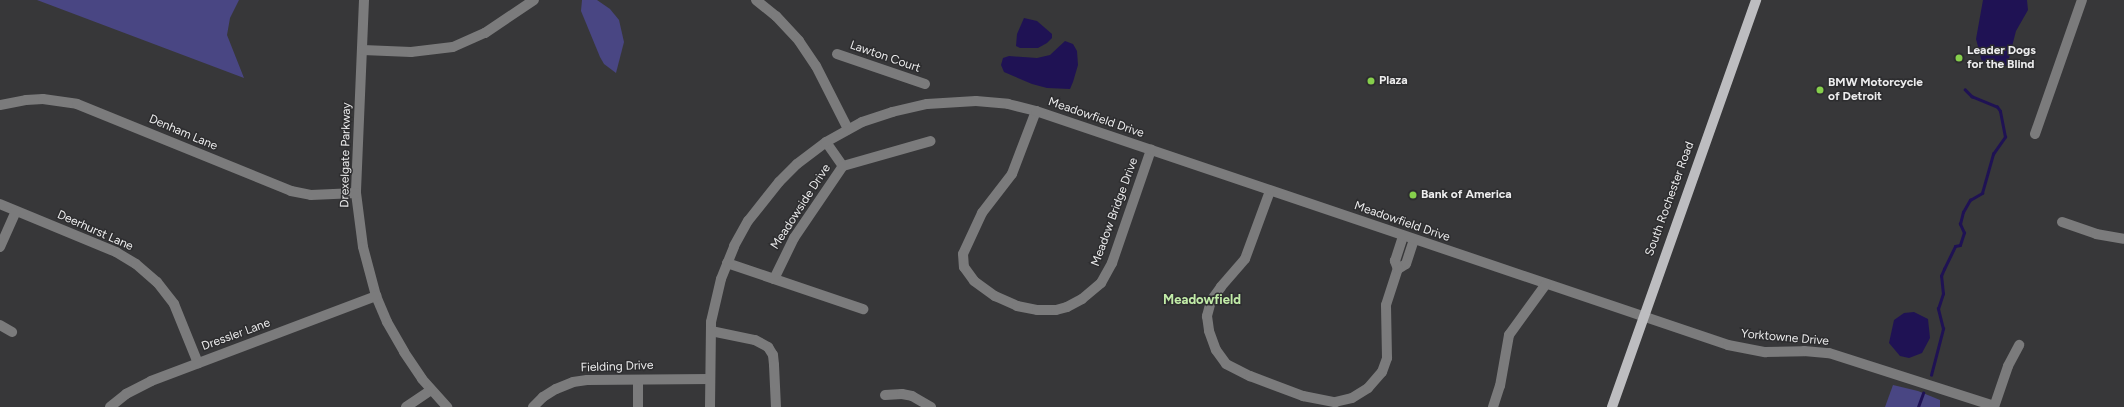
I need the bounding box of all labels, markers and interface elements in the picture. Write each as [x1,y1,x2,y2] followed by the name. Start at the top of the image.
[848,38,922,76] street label: Lawton Court
[1967,44,2036,72] place label: Leader Dogs for the Blind
[1954,53,1964,63] marker: Leader Dogs for the Blind
[1379,74,1408,88] place label: Plaza
[1366,76,1376,86] marker: Plaza
[1828,76,1923,104] place label: BMW Motorcycle of Detroit
[1815,85,1825,95] marker: BMW Motorcycle of Detroit
[1046,95,1146,141] street label: Meadowfield Drive
[338,102,354,208] street label: Drexelgate Parkway
[147,112,219,154] street label: Denham Lane
[1643,140,1697,258] street label: South Rochester Road
[1089,156,1141,268] street label: Meadow Bridge Drive
[768,162,834,252] street label: Meadowside Drive
[1421,188,1512,202] place label: Bank of America
[1408,190,1418,200] marker: Bank of America
[1352,199,1452,245] street label: Meadowfield Drive
[55,208,135,254] street label: Deerhurst Lane
[1163,292,1241,308] district label: Meadowfield
[200,316,272,354] street label: Dressler Lane
[1741,327,1829,349] street label: Yorktowne Drive
[580,359,654,375] street label: Fielding Drive

